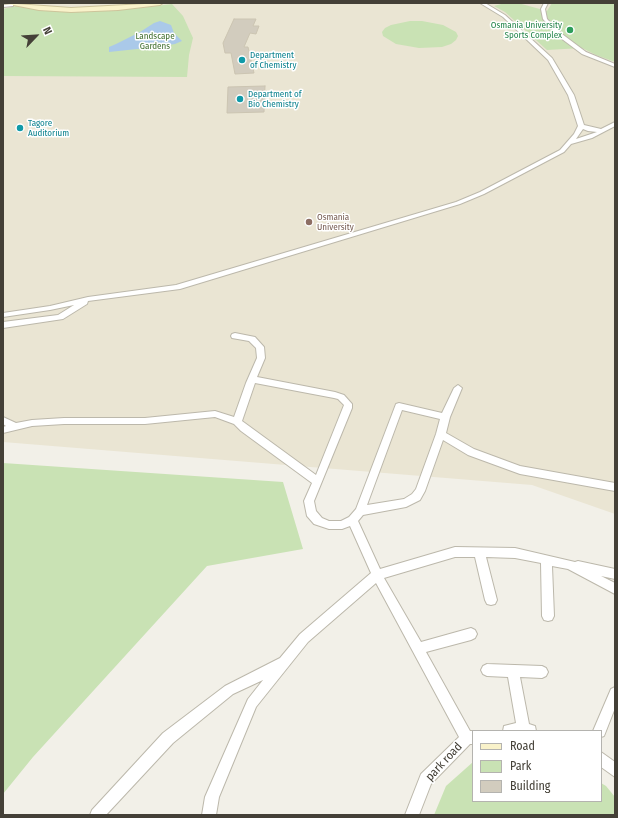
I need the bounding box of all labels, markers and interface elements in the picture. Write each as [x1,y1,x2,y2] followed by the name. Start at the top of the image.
[16,16,56,56] north arrow
[491,20,562,41] place label: Osmania University Sports Complex
[40,25,55,36] text: N
[565,25,575,35] marker: Osmania University Sports Complex
[135,31,175,52] park label: Landscape Gardens
[250,50,296,71] place label: Department of Chemistry
[237,55,247,65] marker: Department of Chemistry
[248,89,302,110] place label: Department of Bio Chemistry
[235,94,245,104] marker: Department of Bio Chemistry
[28,118,69,139] place label: Tagore Auditorium
[15,123,25,133] marker: Tagore Auditorium
[317,212,354,233] place label: Osmania University
[304,217,314,227] marker: Osmania University
[472,730,602,802] legend
[510,739,535,753] text: Road
[423,740,465,784] street label: park road
[510,759,531,773] text: Park
[510,779,550,793] text: Building

